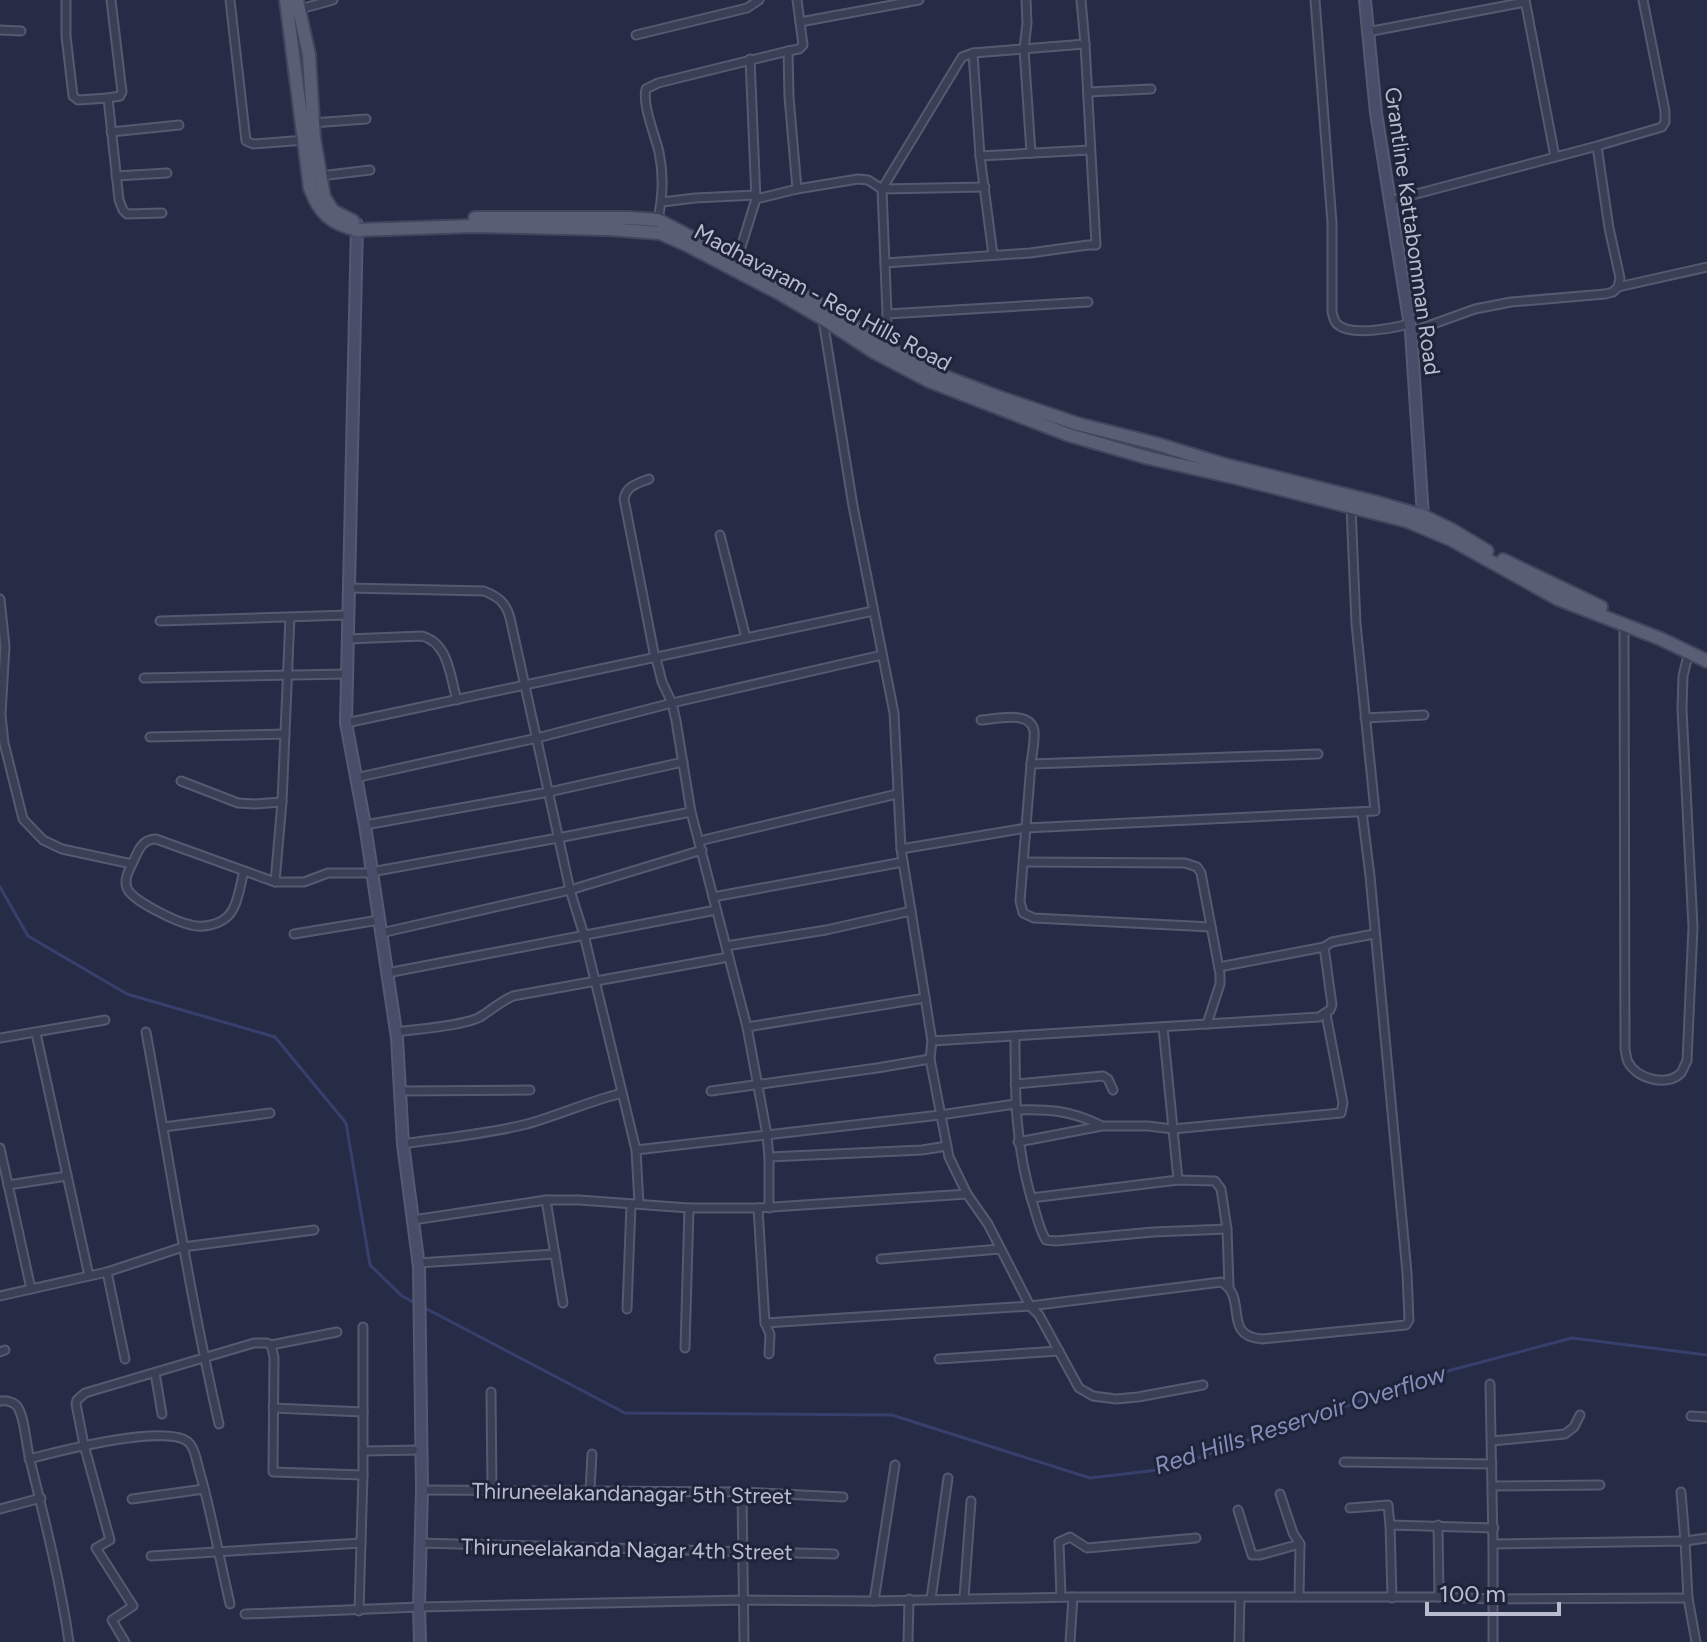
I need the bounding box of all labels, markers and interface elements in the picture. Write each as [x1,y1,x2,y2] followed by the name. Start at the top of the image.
[1379,85,1446,377] street label: Grantline Kattabomman Road
[689,218,956,377] street label: Madhavaram - Red Hills Road
[1150,1358,1450,1480] water label: Red Hills Reservoir Overflow
[472,1477,792,1510] street label: Thiruneelakandanagar 5th Street
[461,1533,793,1566] street label: Thiruneelakanda Nagar 4th Street
[1427,1566,1559,1616] scale bar
[1439,1579,1506,1608] text: 100 m

